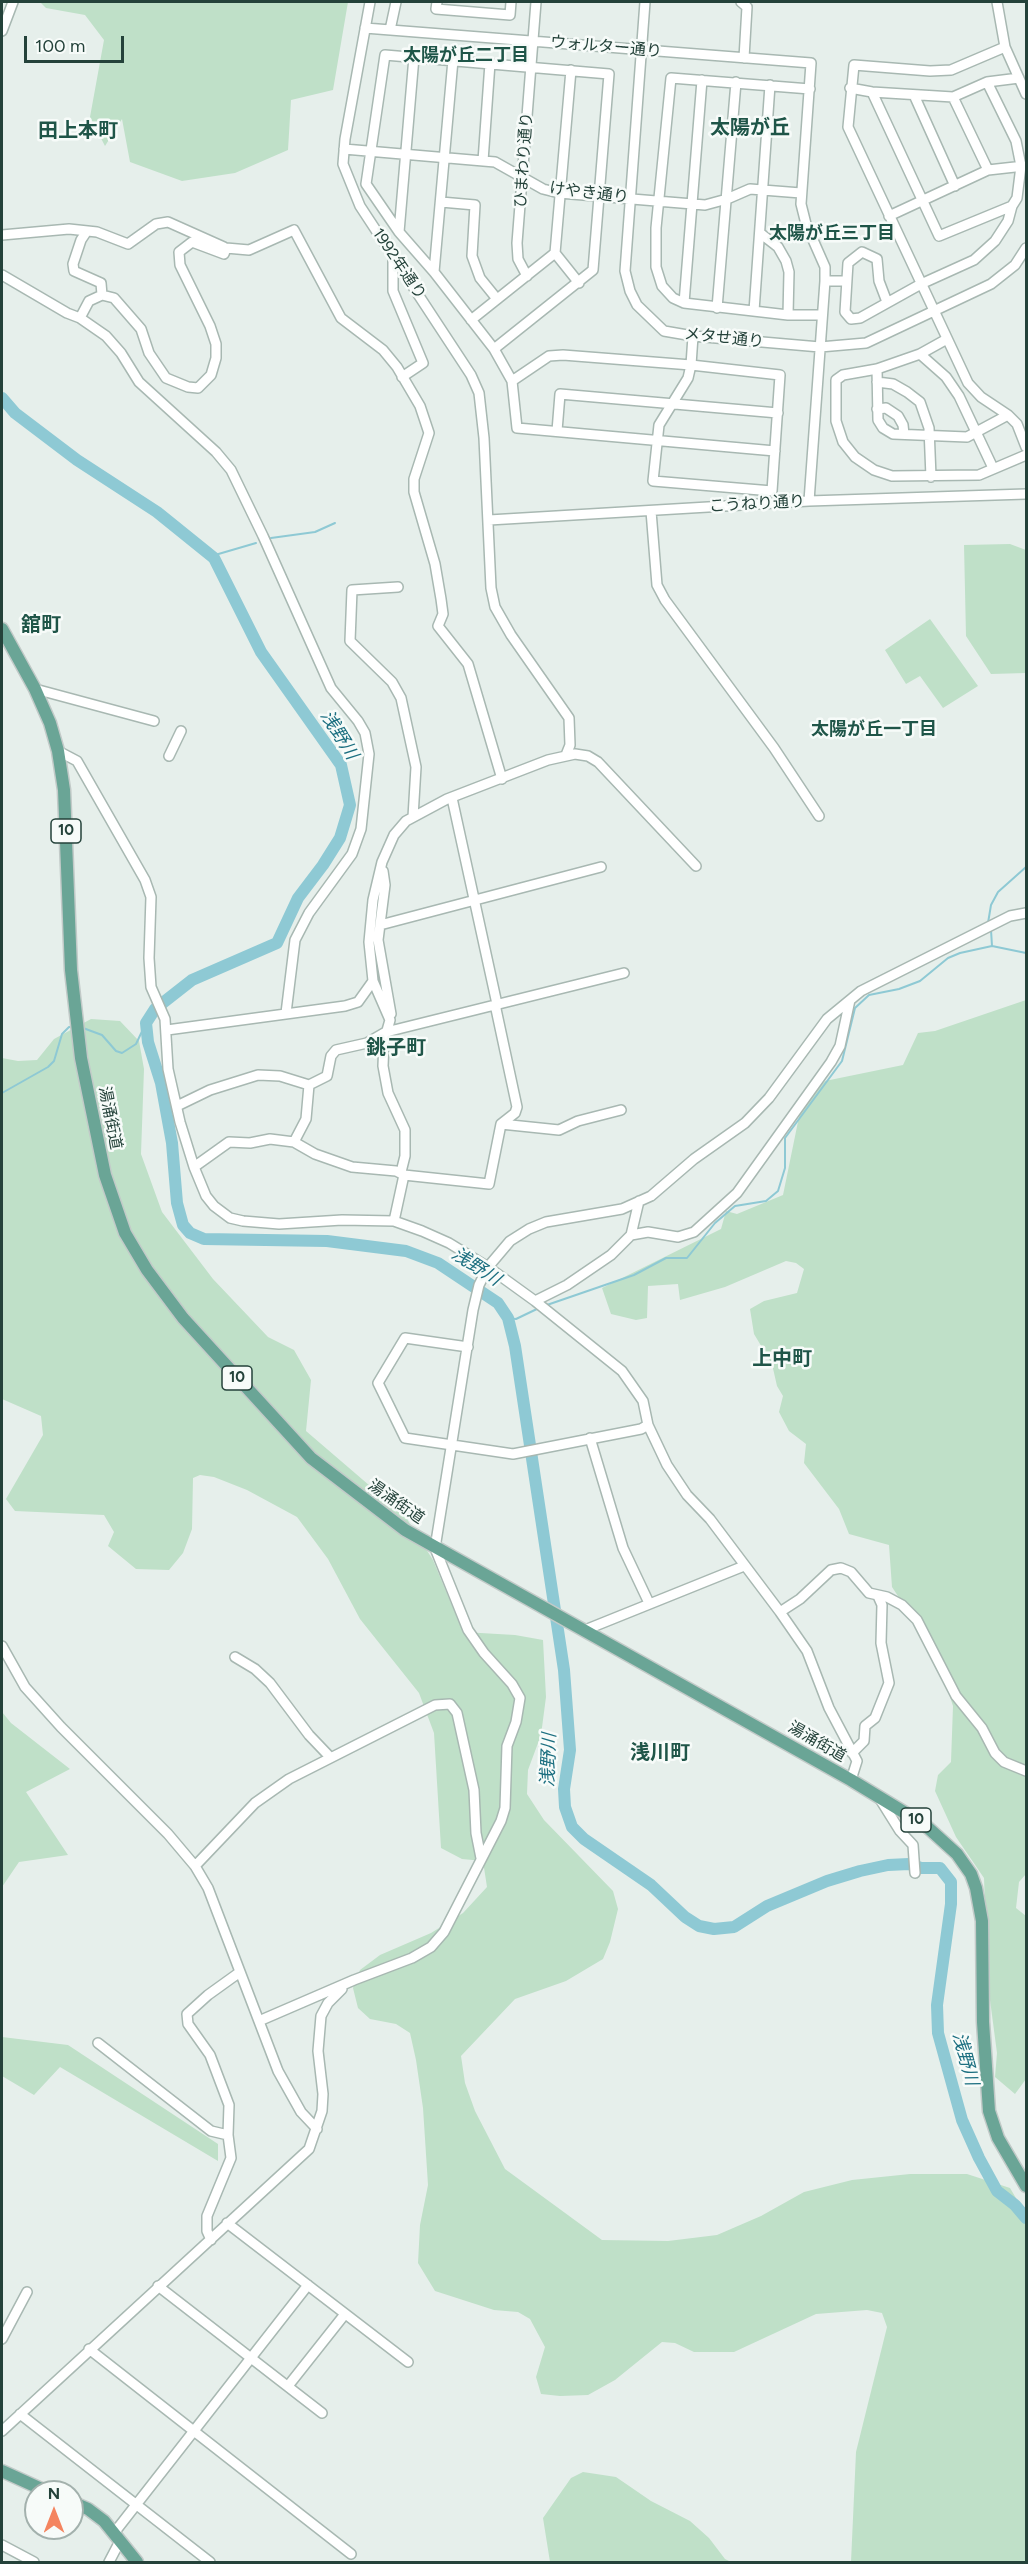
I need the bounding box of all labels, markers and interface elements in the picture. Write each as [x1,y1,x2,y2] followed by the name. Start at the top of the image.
[27,24,128,62] scale bar
[549,33,663,61] street label: ウォルター通り
[35,35,85,57] text: 100 m
[403,45,529,67] district label: 太陽が丘二丁目
[511,111,537,209] street label: ひまわり通り
[710,116,790,140] district label: 太陽が丘
[38,119,118,143] district label: 田上本町
[548,179,630,207] street label: けやき通り
[769,223,895,245] district label: 太陽が丘三丁目
[368,225,430,303] street label: 1992年通り
[683,324,765,352] street label: メタせ通り
[709,492,805,516] street label: こうねり通り
[21,613,61,637] district label: 舘町
[316,706,362,764] water label: 浅野川
[811,719,937,741] district label: 太陽が丘一丁目
[51,819,81,843] road number: 10
[366,1036,426,1060] district label: 銚子町
[94,1085,126,1151] street label: 湯涌街道
[447,1243,505,1291] water label: 浅野川
[752,1347,812,1371] district label: 上中町
[222,1366,252,1390] road number: 10
[364,1476,428,1528] street label: 湯涌街道
[784,1718,850,1766] street label: 湯涌街道
[537,1733,561,1787] water label: 浅野川
[630,1741,690,1765] district label: 浅川町
[901,1808,931,1832] road number: 10
[948,2030,982,2088] water label: 浅野川
[24,2480,84,2540] north arrow
[48,2484,60,2503] text: N

